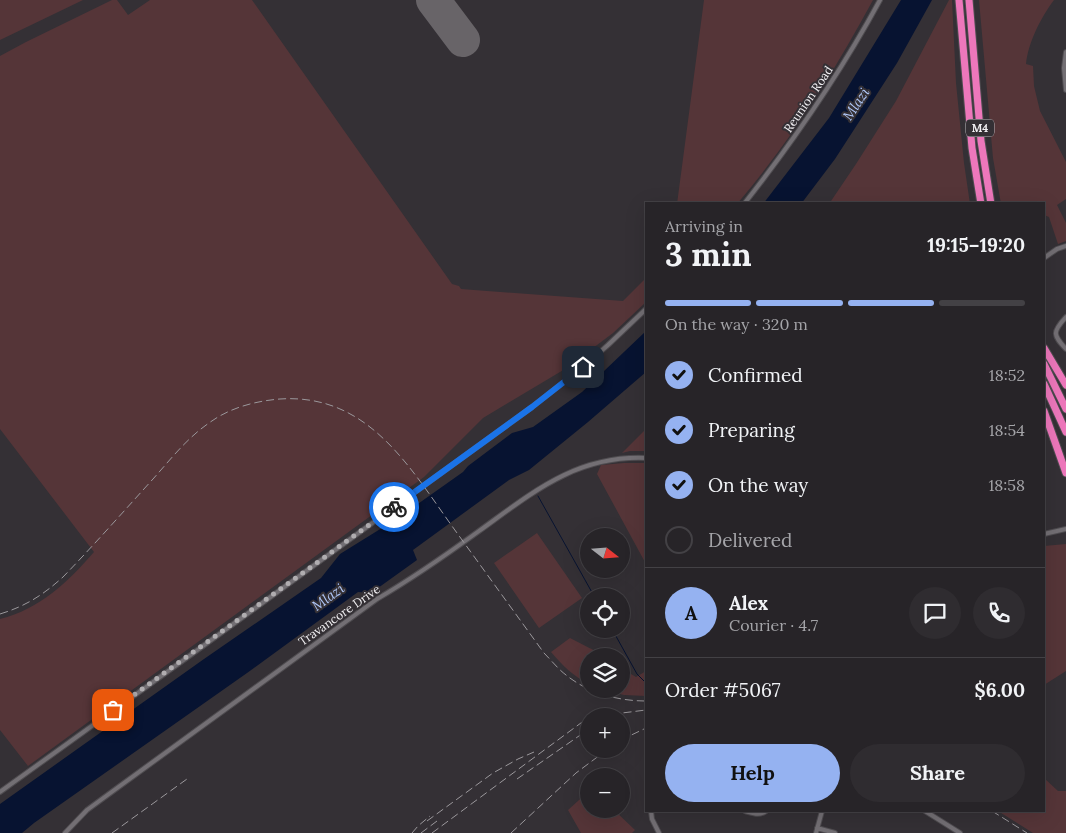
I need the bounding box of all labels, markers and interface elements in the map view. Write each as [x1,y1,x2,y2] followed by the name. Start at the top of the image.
[780,63,836,135] street label: Reunion Road
[839,84,874,124] water label: Mlazi
[966,120,994,136] road number: M4
[665,216,743,236] text: Arriving in
[927,233,1025,257] text: 19:15–19:20
[665,234,752,275] text: 3 min
[665,314,808,334] text: On the way · 320 m
[562,346,604,388] pin
[569,353,597,381] icon: home
[665,361,693,389] icon: check
[708,363,803,387] text: Confirmed
[989,365,1025,385] text: 18:52
[665,416,693,444] icon: check
[708,418,795,442] text: Preparing
[989,420,1025,440] text: 18:54
[665,471,693,499] icon: check
[708,473,808,497] text: On the way
[988,475,1025,495] text: 18:58
[369,482,419,532] courier
[380,493,408,521] icon: bike
[580,528,630,578] north arrow
[580,528,630,818] map controls
[708,528,792,552] text: Delivered
[308,579,348,615] water label: Mlazi
[295,581,383,649] street label: Travancore Drive
[909,587,961,639] button: chat
[973,587,1025,639] button: phone
[580,588,630,638] button: locate
[729,591,768,615] text: Alex
[685,601,697,625] text: A
[729,615,818,635] text: Courier · 4.7
[580,648,630,698] button: layers
[665,678,781,702] text: Order #5067
[975,678,1025,702] text: $6.00
[92,689,134,731] pin
[99,696,127,724] icon: bag
[580,708,630,758] button: +
[665,744,840,802] button: Help
[850,744,1025,802] button: Share
[580,768,630,818] button: −

